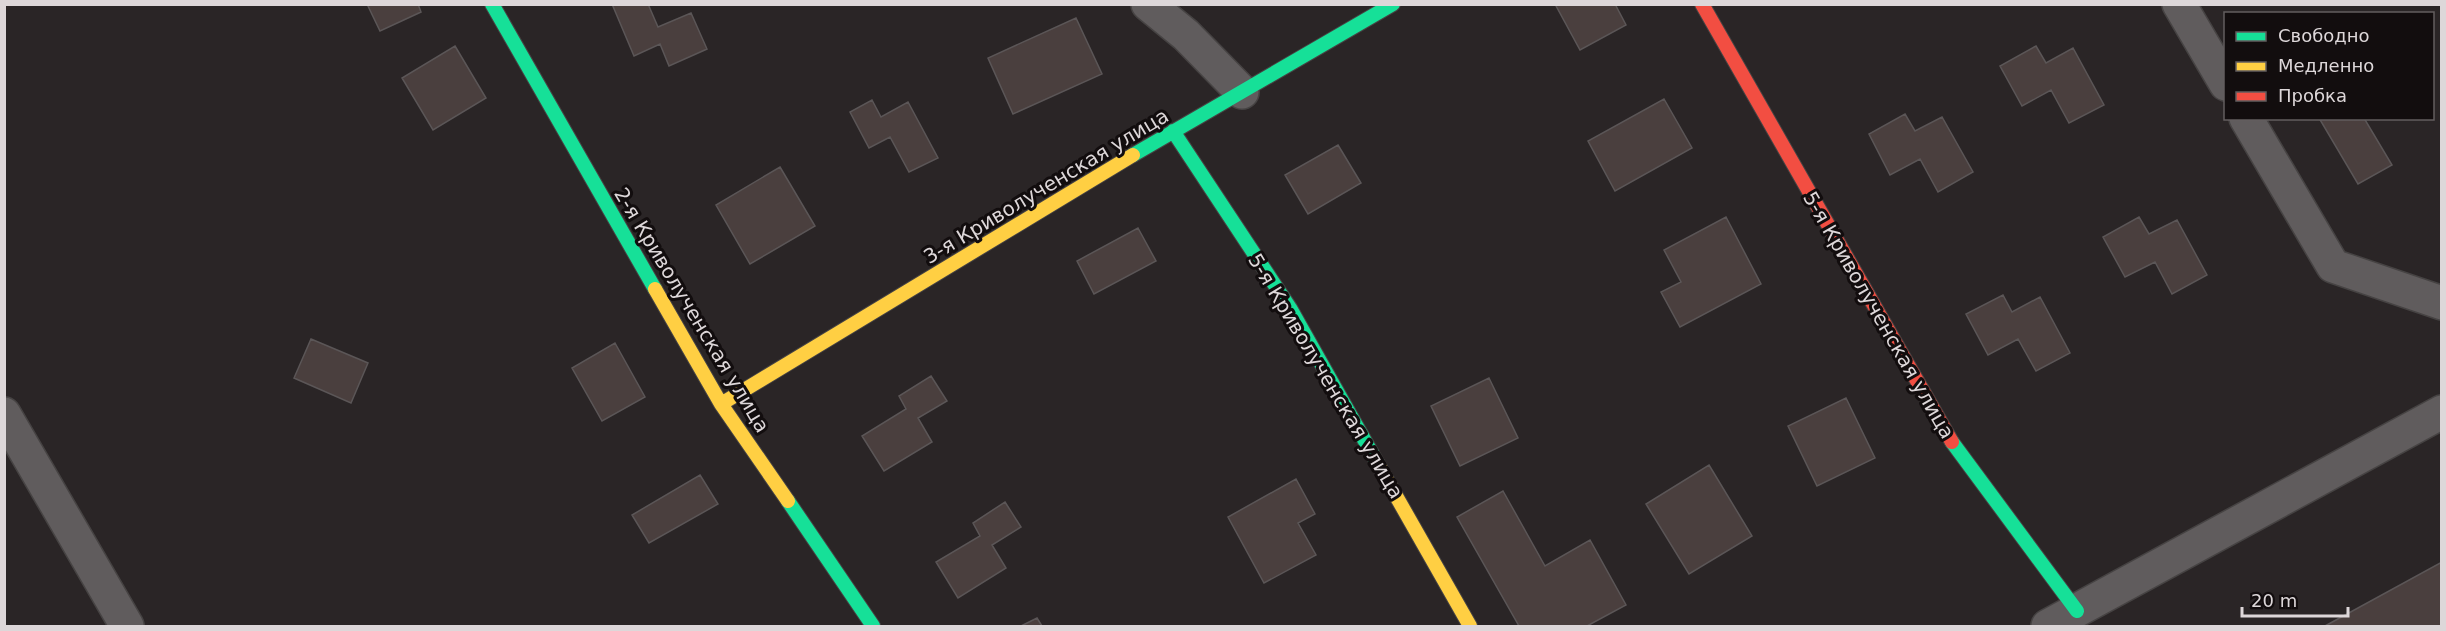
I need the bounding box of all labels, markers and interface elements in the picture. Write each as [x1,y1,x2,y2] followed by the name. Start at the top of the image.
[2224,12,2434,120] legend
[2278,25,2370,46] text: Свободно
[2278,55,2374,76] text: Медленно
[2278,85,2347,106] text: Пробка
[919,103,1173,269] street label: 3-я Криволученская улица
[609,183,775,437] street label: 2-я Криволученская улица
[1798,187,1960,443] street label: 5-я Криволученская улица
[1243,249,1409,503] street label: 5-я Криволученская улица
[2242,580,2348,618] scale bar
[2251,590,2297,611] text: 20 m

